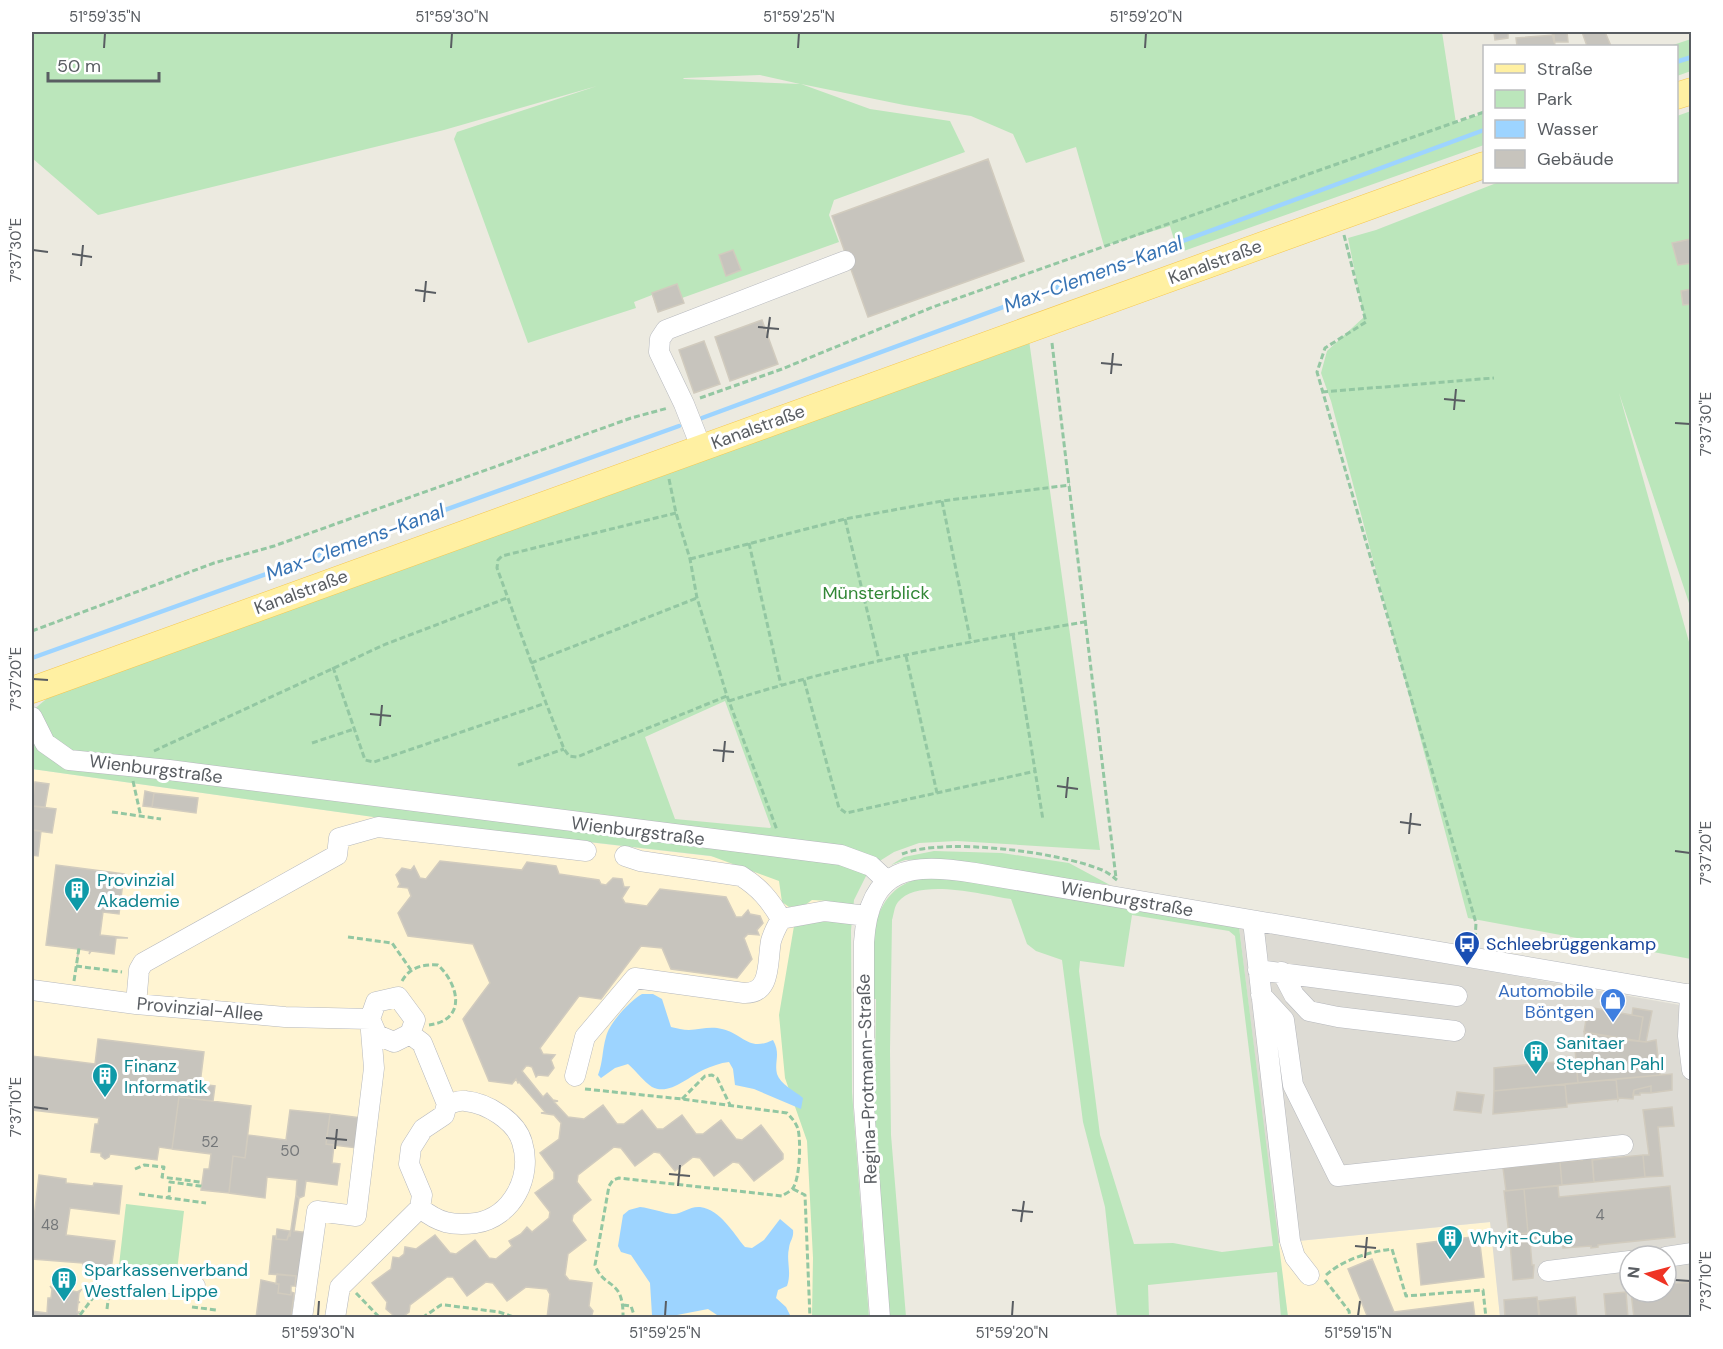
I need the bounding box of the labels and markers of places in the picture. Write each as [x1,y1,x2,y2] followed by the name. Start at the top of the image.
[97,868,180,913] place label: Provinzial Akademie
[62,875,92,913] building icon: Provinzial Akademie
[1452,929,1482,967] bus stop icon: Schleebrüggenkamp
[1486,932,1656,956] place label: Schleebrüggenkamp
[1498,979,1594,1024] place label: Automobile Böntgen
[1598,986,1628,1024] shop icon: Automobile Böntgen
[1556,1031,1664,1076] place label: Sanitaer Stephan Pahl
[1521,1038,1551,1076] building icon: Sanitaer Stephan Pahl
[124,1054,208,1099] place label: Finanz Informatik
[90,1061,120,1099] building icon: Finanz Informatik
[1435,1223,1465,1261] building icon: Whyit-Cube
[1470,1226,1573,1250] place label: Whyit-Cube
[84,1258,248,1303] place label: Sparkassenverband Westfalen Lippe
[49,1265,79,1303] building icon: Sparkassenverband Westfalen Lippe

